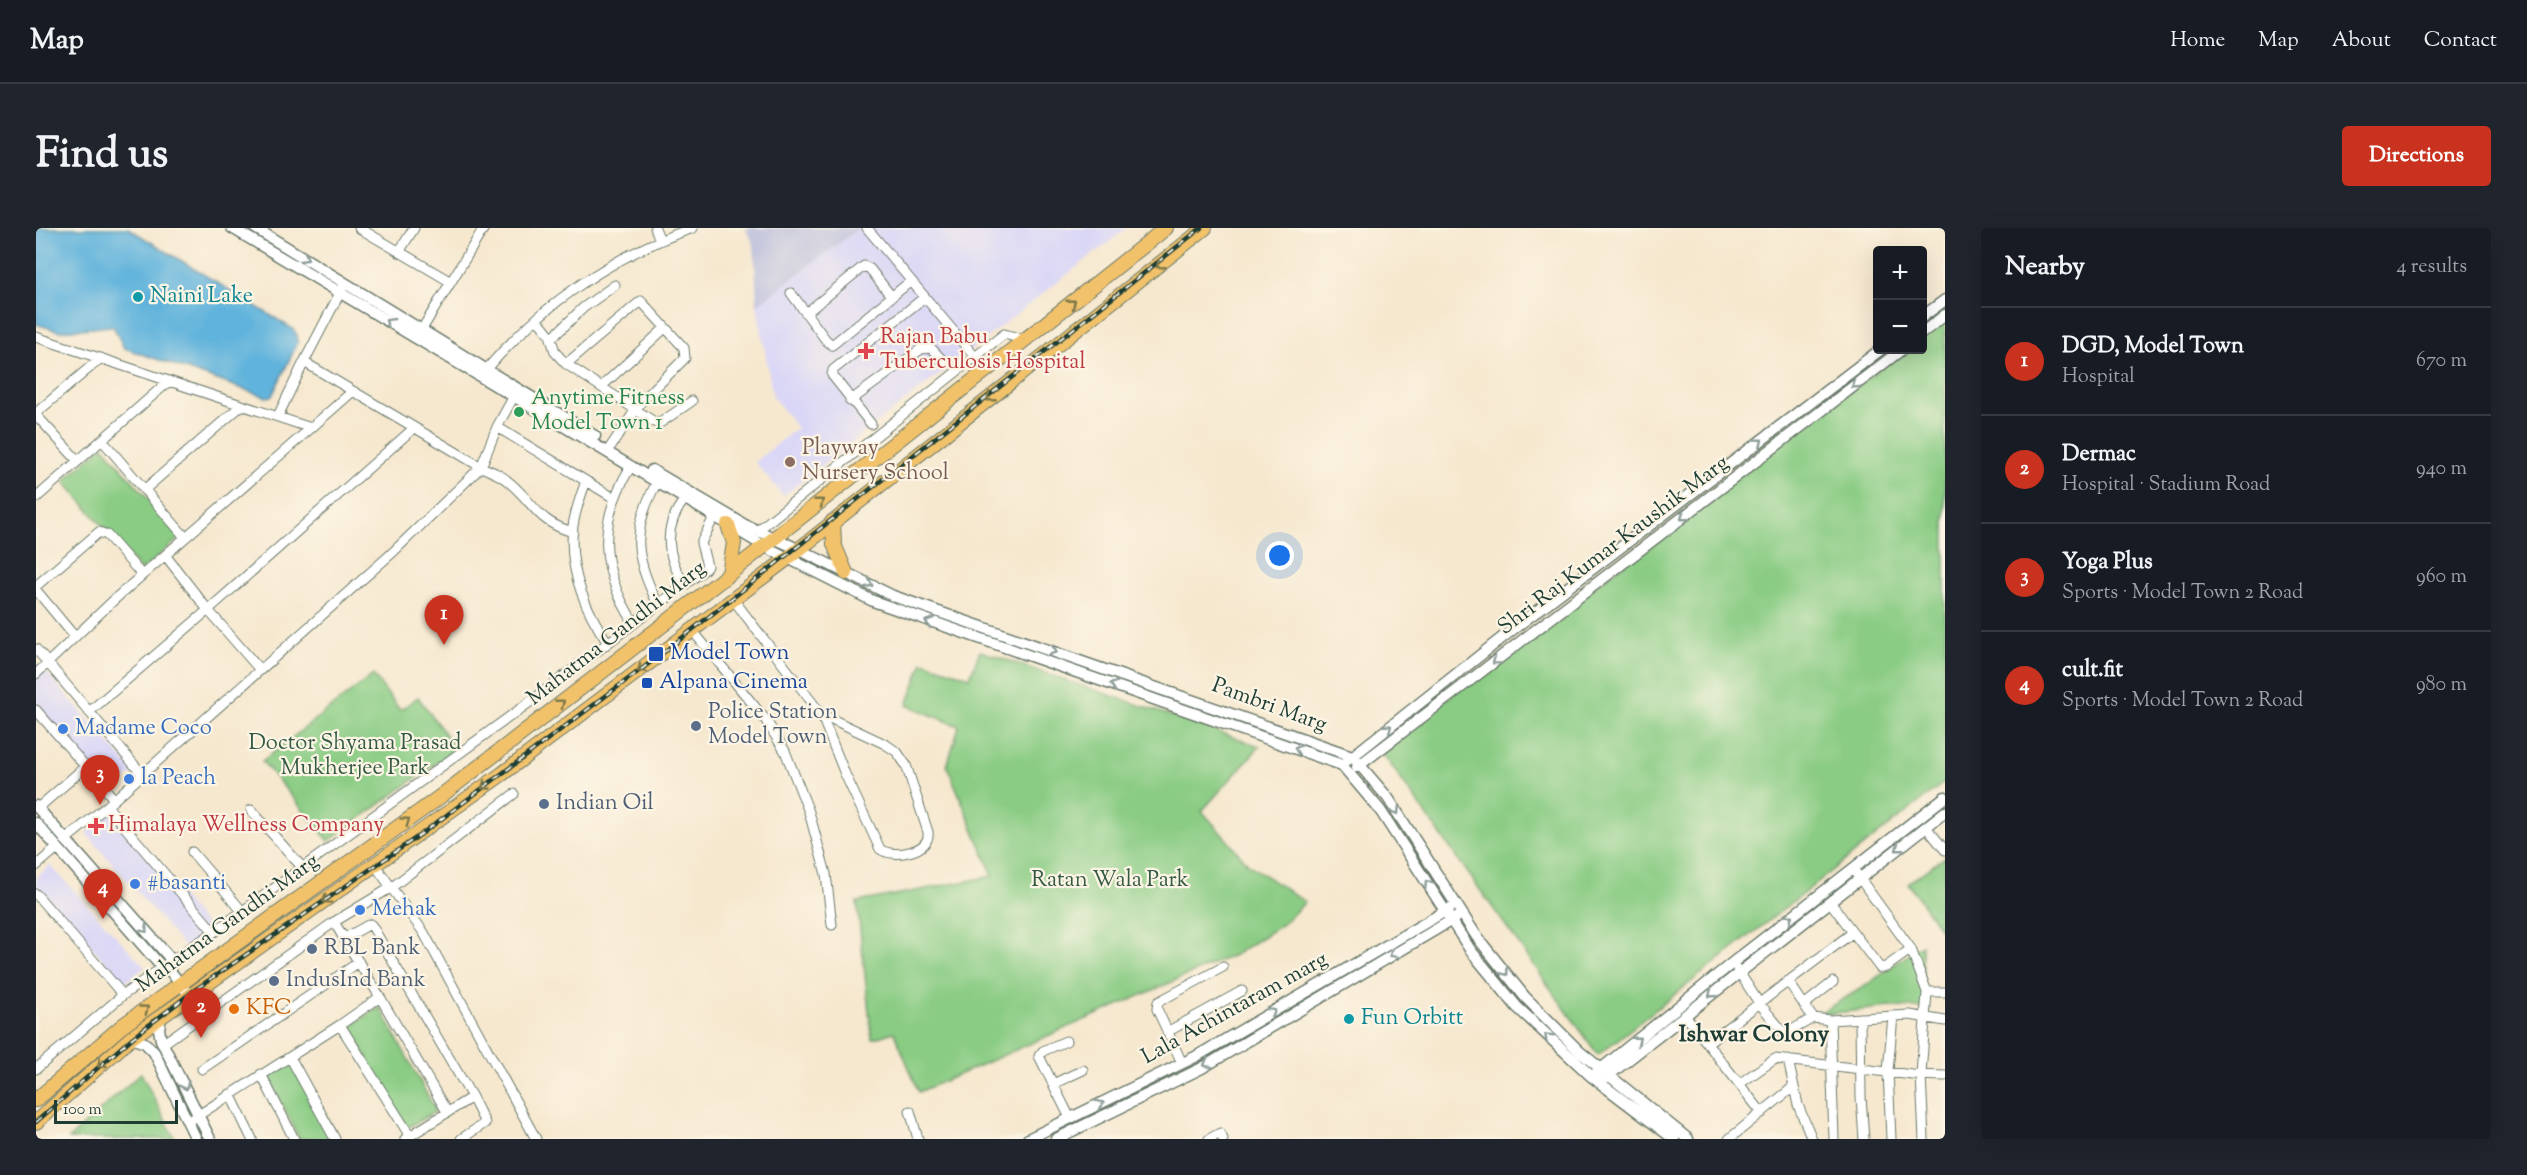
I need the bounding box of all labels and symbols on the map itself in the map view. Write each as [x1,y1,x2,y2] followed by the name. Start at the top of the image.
[299,251,309,263] one-way arrow
[1155,257,1166,268] one-way arrow
[150,281,253,313] place label: Naini Lake
[131,290,145,304] marker: Naini Lake
[1066,300,1077,311] one-way arrow
[385,318,395,329] one-way arrow
[880,322,1086,379] place label: Rajan Babu Tuberculosis Hospital
[857,342,875,360] marker: Rajan Babu Tuberculosis Hospital
[1850,378,1861,389] one-way arrow
[531,383,685,440] place label: Anytime Fitness Model Town 1
[986,391,997,402] one-way arrow
[512,405,526,419] marker: Anytime Fitness Model Town 1
[802,433,949,490] place label: Playway Nursery School
[1752,438,1763,449] one-way arrow
[1492,448,1737,644] street label: Shri Raj Kumar Kaushik Marg
[783,455,797,469] marker: Playway Nursery School
[814,498,825,509] one-way arrow
[1679,510,1690,521] one-way arrow
[1265,541,1294,570] your location
[520,554,714,714] street label: Mahatma Gandhi Marg
[863,577,874,589] one-way arrow
[424,596,464,645] pin: 1
[924,617,935,630] one-way arrow
[670,638,789,670] place label: Model Town
[1047,644,1057,657] one-way arrow
[647,645,665,663] marker: Model Town
[1491,654,1502,665] one-way arrow
[636,662,647,673] one-way arrow
[659,667,808,699] place label: Alpana Cinema
[1207,670,1331,742] street label: Pambri Marg
[640,676,654,690] marker: Alpana Cinema
[1109,679,1120,692] one-way arrow
[708,697,838,754] place label: Police Station Model Town
[554,700,565,711] one-way arrow
[75,713,212,745] place label: Madame Coco
[689,719,703,733] marker: Police Station Model Town
[56,722,70,736] marker: Madame Coco
[1381,725,1392,736] one-way arrow
[248,728,462,785] park label: Doctor Shyama Prasad Mukherjee Park
[1293,744,1304,756] one-way arrow
[80,756,120,805] pin: 3
[141,763,216,795] place label: la Peach
[122,772,136,786] marker: la Peach
[481,779,492,790] one-way arrow
[556,788,654,820] place label: Indian Oil
[537,797,551,811] marker: Indian Oil
[1389,804,1400,815] one-way arrow
[108,810,384,842] place label: Himalaya Wellness Company
[399,818,410,829] one-way arrow
[89,819,103,833] marker: Himalaya Wellness Company
[1895,841,1906,852] one-way arrow
[130,846,327,1002] street label: Mahatma Gandhi Marg
[1031,865,1189,897] park label: Ratan Wala Park
[147,868,226,900] place label: #basanti
[84,870,122,919] pin: 4
[128,877,142,891] marker: #basanti
[1423,880,1435,890] one-way arrow
[322,893,333,904] one-way arrow
[372,894,437,926] place label: Mehak
[353,903,367,917] marker: Mehak
[1783,915,1794,926] one-way arrow
[137,922,148,933] one-way arrow
[324,933,421,965] place label: RBL Bank
[305,942,319,956] marker: RBL Bank
[1136,944,1334,1074] street label: Lala Achintaram marg
[1389,946,1399,958] one-way arrow
[286,965,426,997] place label: IndusInd Bank
[1498,965,1509,976] one-way arrow
[267,974,281,988] marker: IndusInd Bank
[1708,986,1719,997] one-way arrow
[182,988,220,1038] pin: 2
[246,993,292,1025] place label: KFC
[227,1002,241,1016] marker: KFC
[1361,1003,1464,1035] place label: Fun Orbitt
[139,1005,150,1016] one-way arrow
[1266,1008,1276,1020] one-way arrow
[1342,1012,1356,1026] marker: Fun Orbitt
[1679,1018,1829,1052] district label: Ishwar Colony
[1544,1033,1554,1044] one-way arrow
[1630,1036,1641,1047] one-way arrow
[97,1057,108,1068] one-way arrow
[1203,1057,1214,1069] one-way arrow
[177,1079,189,1090] one-way arrow
[54,1097,178,1124] scale bar
[1093,1099,1104,1111] one-way arrow

